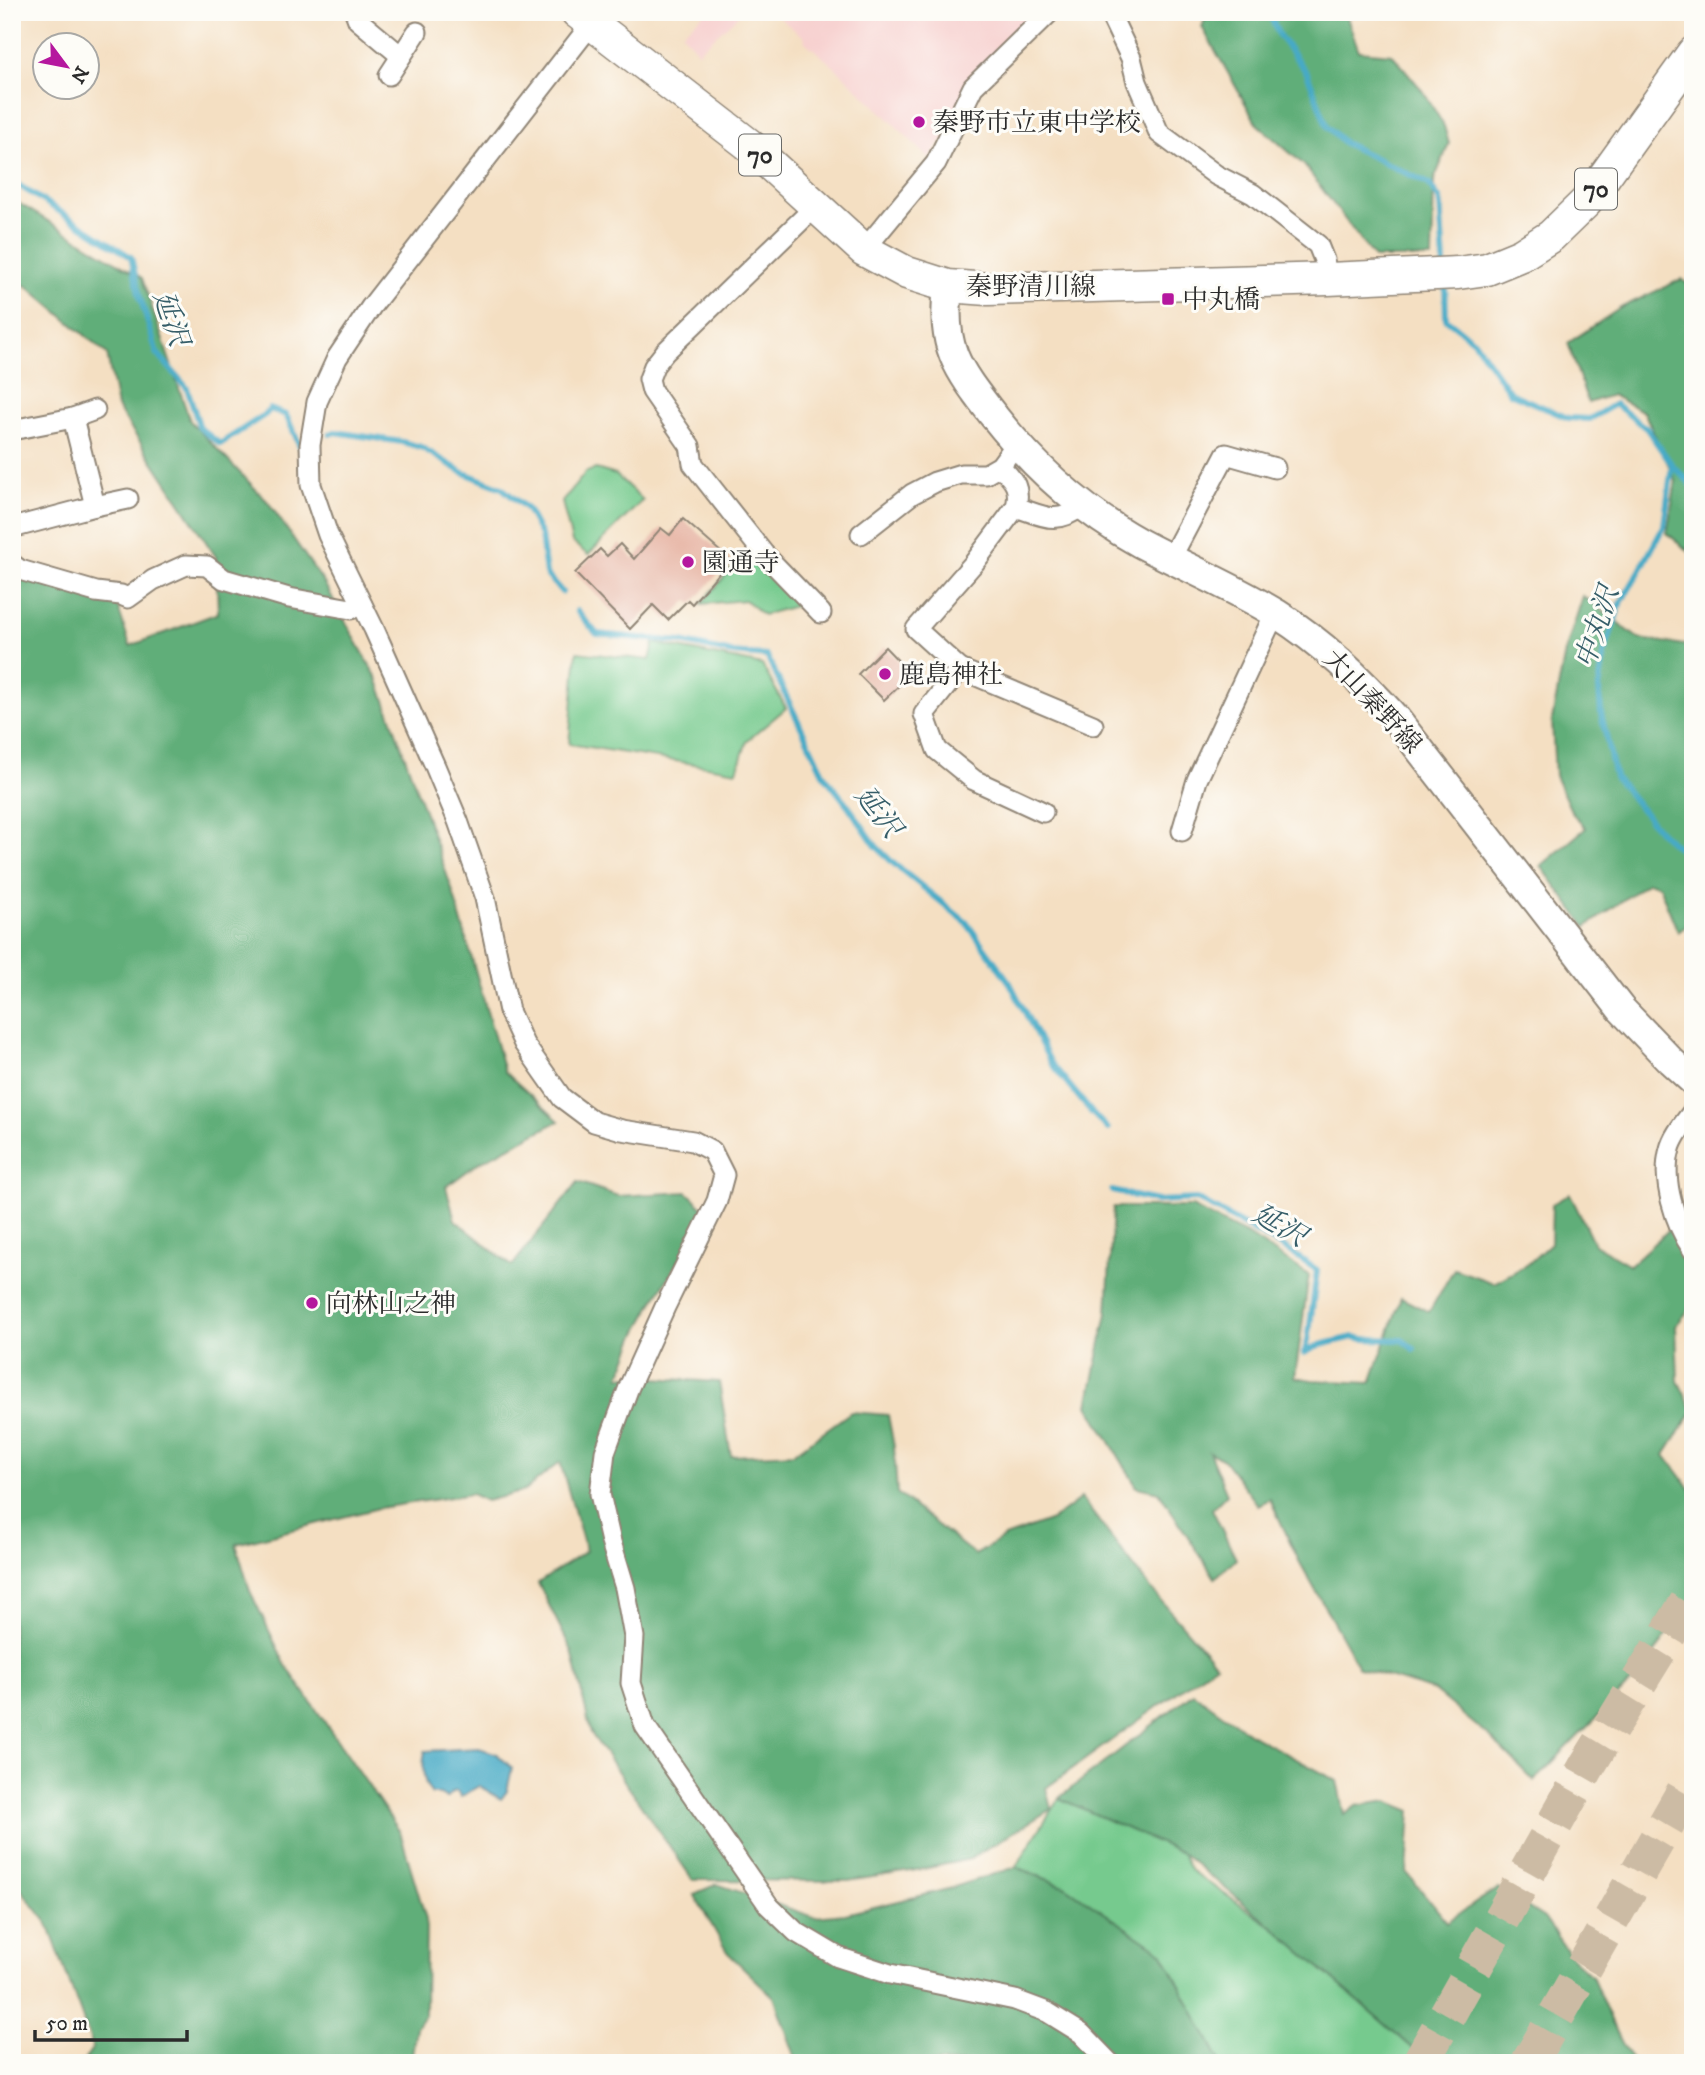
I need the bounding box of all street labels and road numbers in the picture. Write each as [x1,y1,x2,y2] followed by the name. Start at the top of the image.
[739,134,781,176] road number: 70
[1575,168,1617,210] road number: 70
[966,271,1096,304] street label: 秦野清川線
[1316,643,1428,761] street label: 大山秦野線

